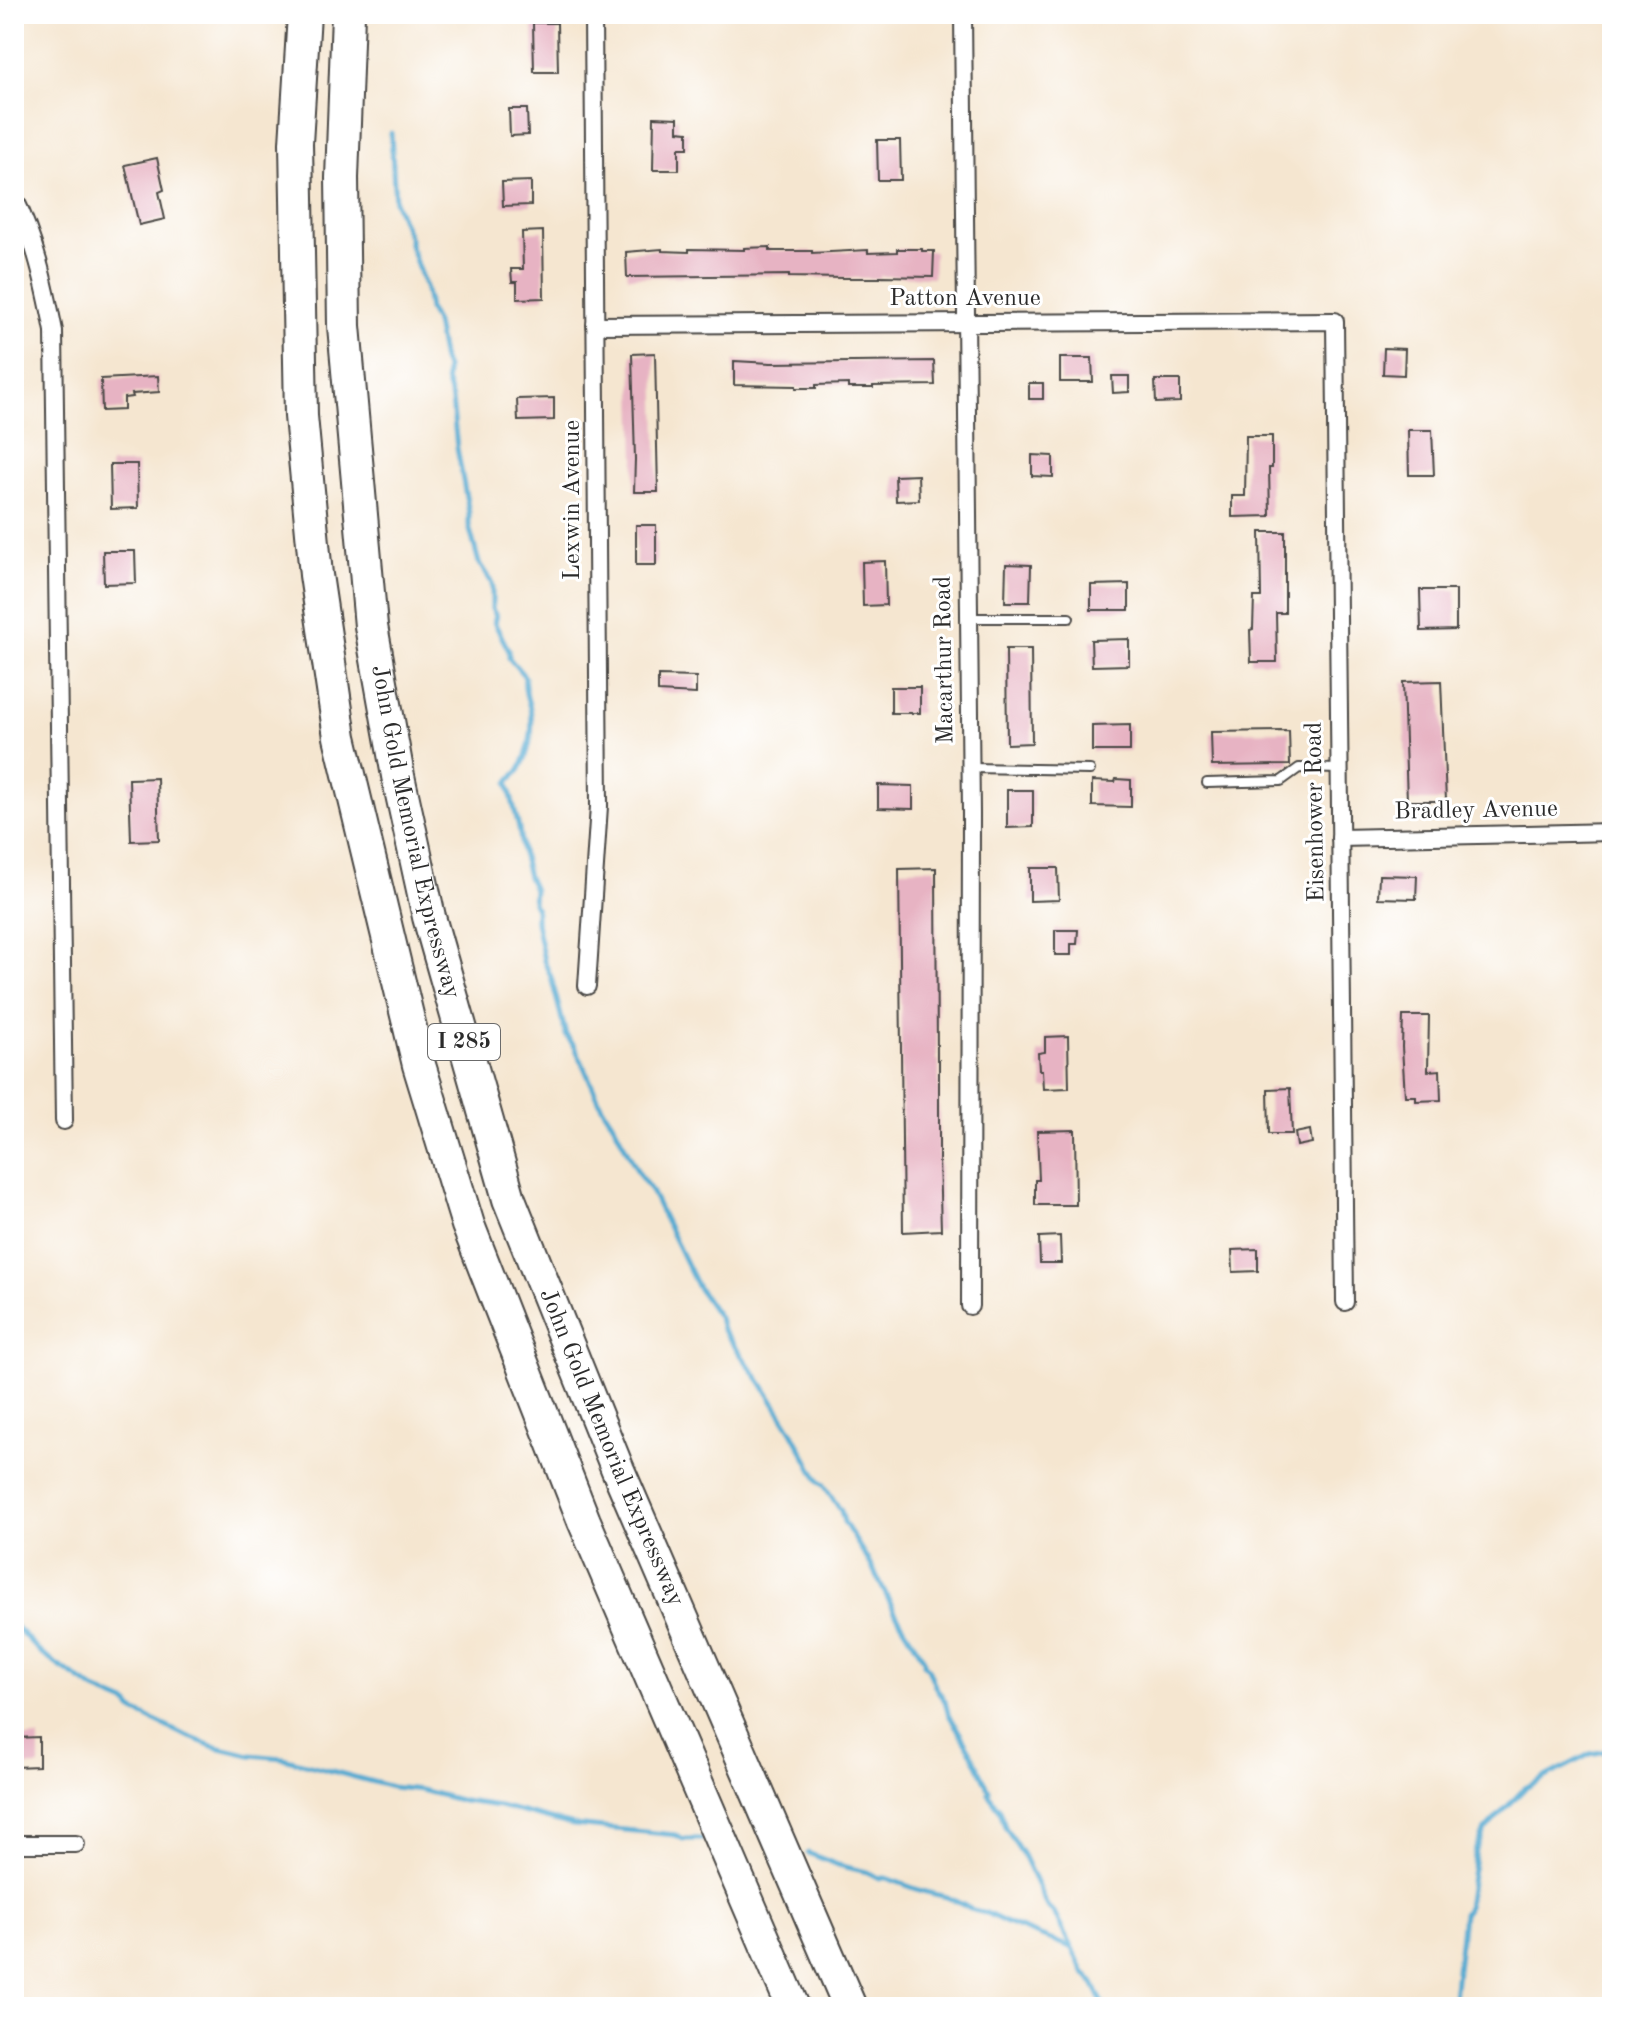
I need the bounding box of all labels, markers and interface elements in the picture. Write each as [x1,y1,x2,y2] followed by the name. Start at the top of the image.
[889,287,1041,311] street label: Patton Avenue
[561,420,585,580] street label: Lexwin Avenue
[932,576,958,744] street label: Macarthur Road
[366,663,464,1002] street label: John Gold Memorial Expressway
[1302,722,1330,902] street label: Eisenhower Road
[1394,798,1558,824] street label: Bradley Avenue
[428,1024,500,1060] road number: I 285
[534,1285,688,1610] street label: John Gold Memorial Expressway

